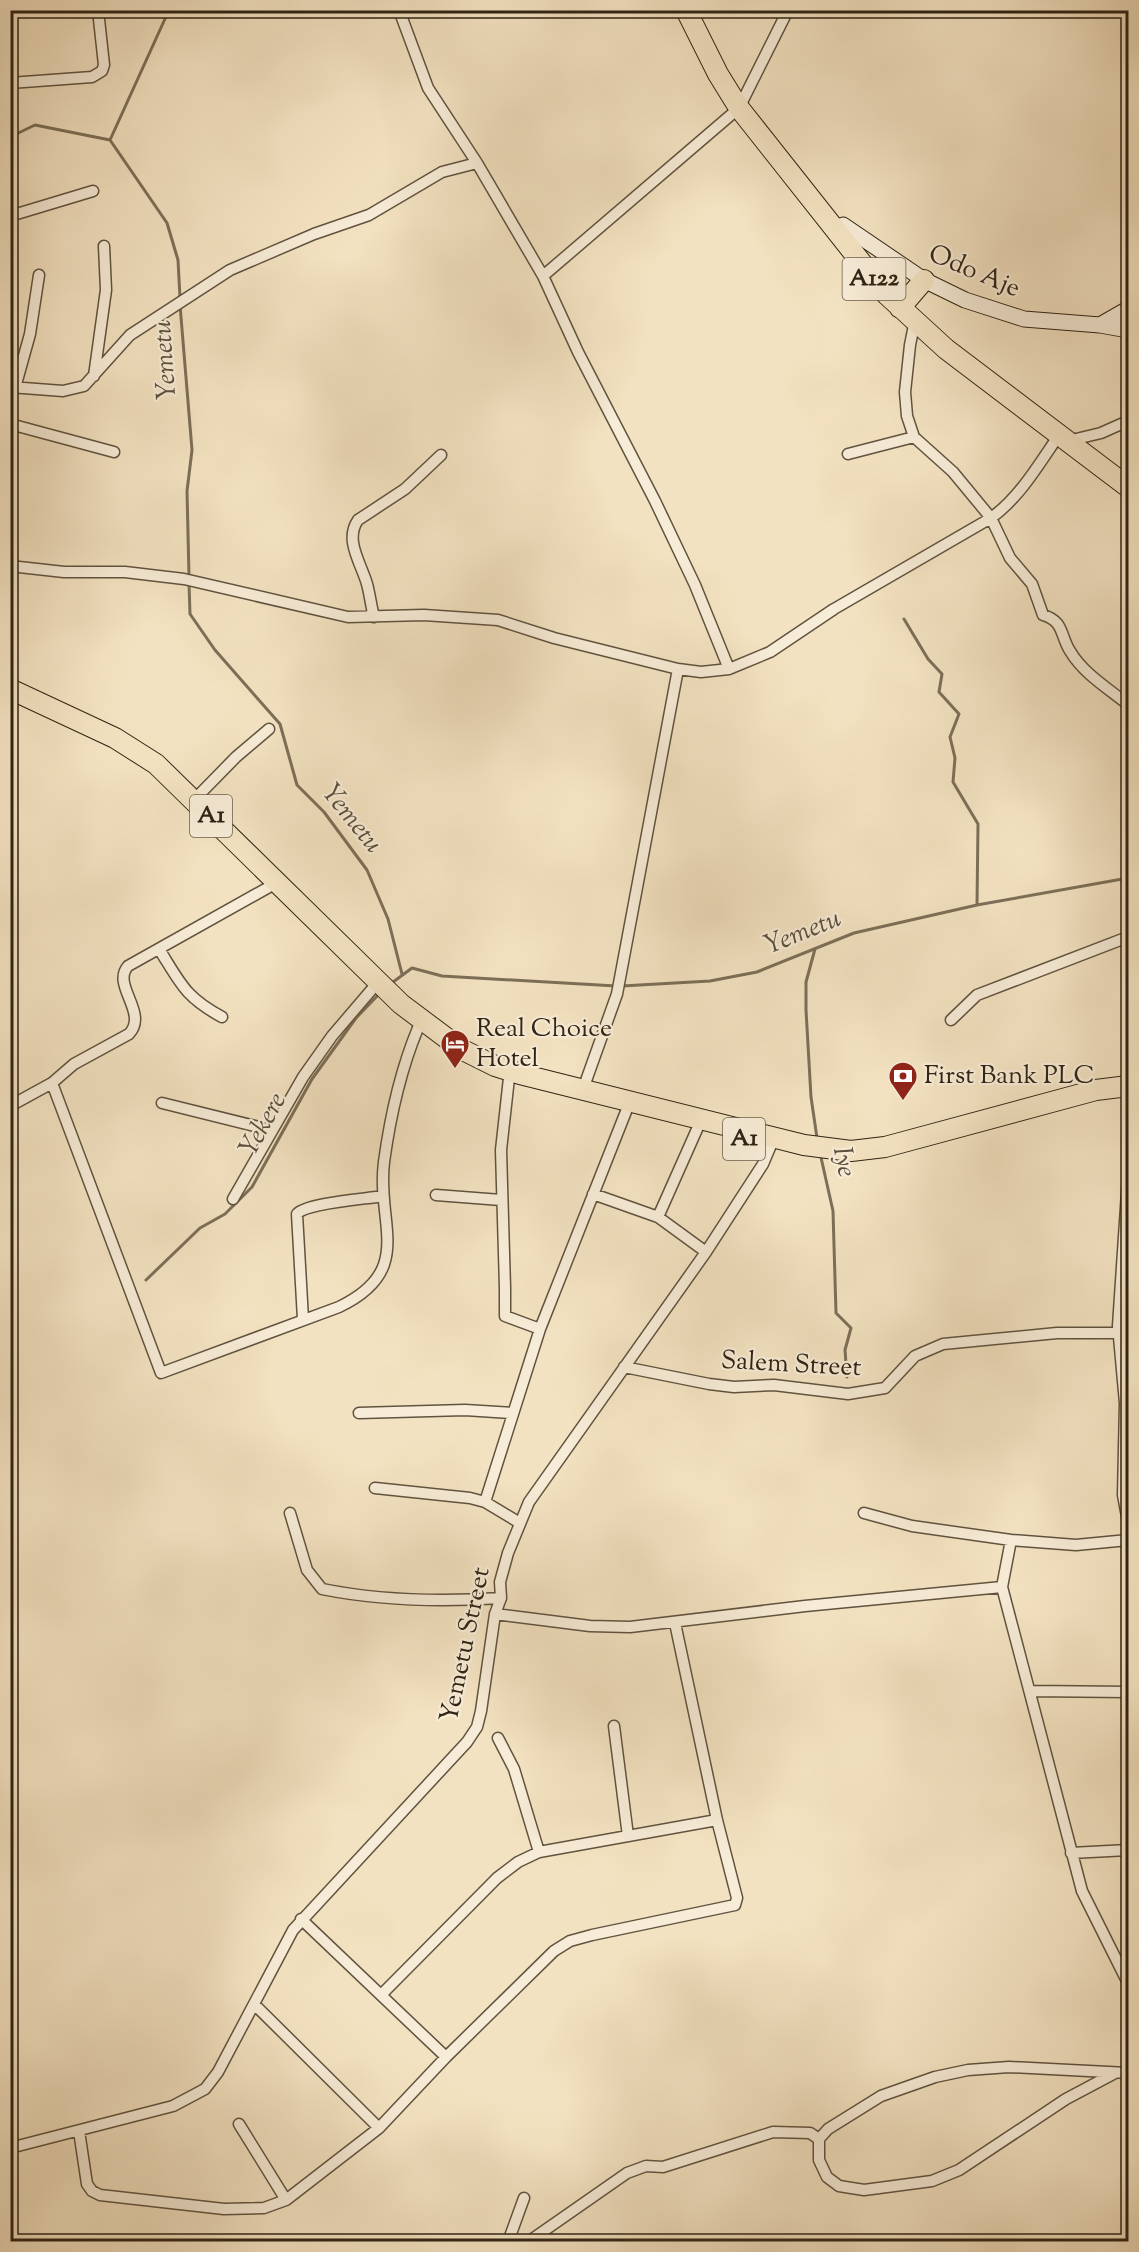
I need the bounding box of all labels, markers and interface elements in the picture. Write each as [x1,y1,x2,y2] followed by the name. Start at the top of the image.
[922,236,1026,308] street label: Odo Aje
[842,258,906,300] road number: A122
[144,319,188,401] water label: Yemetu
[311,776,391,862] water label: Yemetu
[190,795,232,837] road number: A1
[759,900,847,966] water label: Yemetu
[476,1011,612,1078] place label: Real Choice Hotel
[439,1028,471,1070] hotel icon: Real Choice Hotel
[924,1058,1094,1095] place label: First Bank PLC
[887,1060,919,1102] bank icon: First Bank PLC
[231,1086,297,1164] water label: Yekere
[723,1118,765,1160] road number: A1
[821,1144,865,1181] water label: Iye
[720,1343,862,1387] street label: Salem Street
[431,1564,501,1726] street label: Yemetu Street

